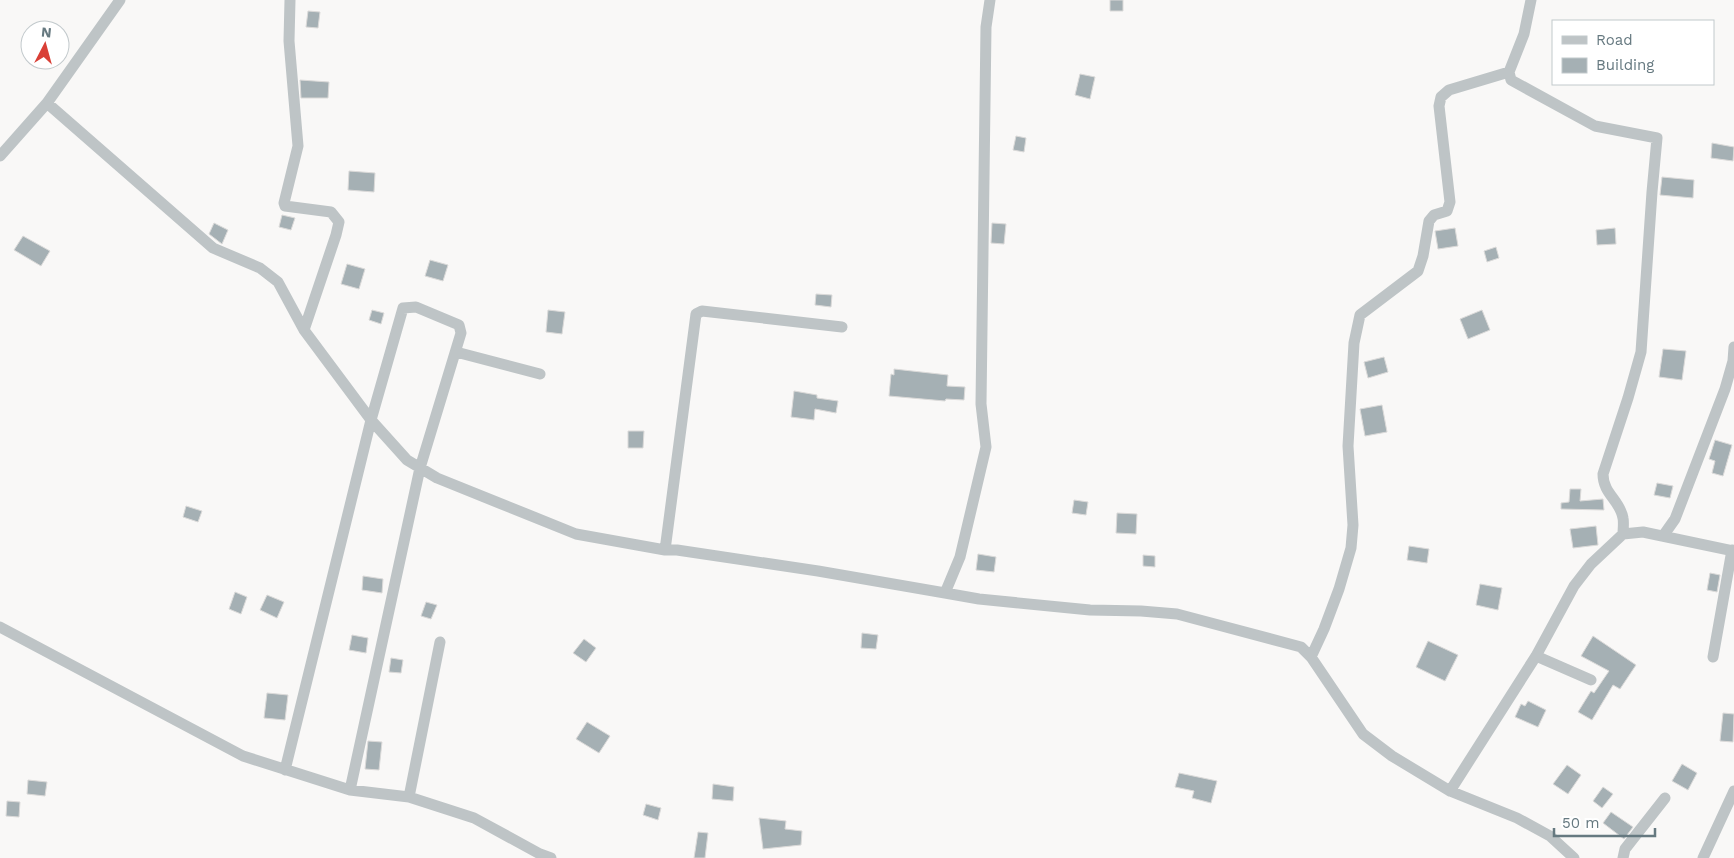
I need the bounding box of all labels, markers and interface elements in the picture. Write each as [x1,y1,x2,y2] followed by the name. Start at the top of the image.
[20,20,70,70] north arrow
[1552,20,1714,85] legend
[40,24,52,41] text: N
[1596,31,1633,49] text: Road
[1596,56,1654,74] text: Building
[1554,806,1655,838] scale bar
[1562,814,1599,832] text: 50 m

